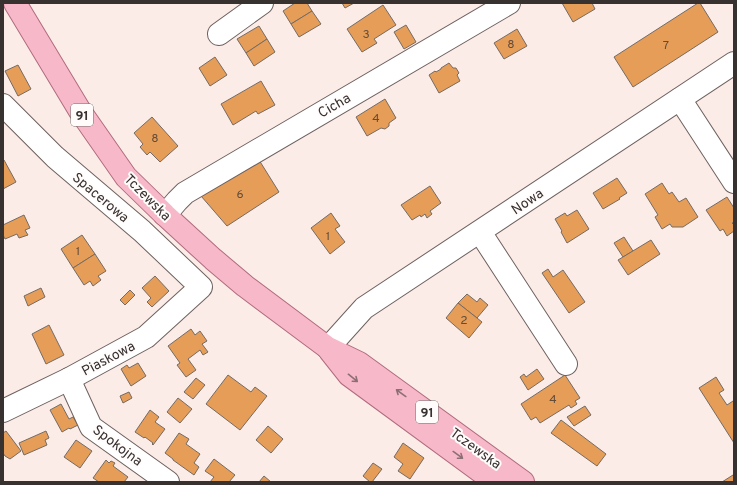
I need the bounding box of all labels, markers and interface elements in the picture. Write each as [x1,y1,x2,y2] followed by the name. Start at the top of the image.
[362,27,370,43] house number: 3
[507,37,515,53] house number: 8
[663,38,669,54] house number: 7
[315,90,354,122] street label: Cicha
[71,104,93,126] road number: 91
[372,111,380,127] house number: 4
[151,131,159,147] house number: 8
[68,170,132,227] street label: Spacerowa
[120,171,174,225] street label: Tczewska
[509,185,547,219] street label: Nowa
[236,187,244,203] house number: 6
[326,229,330,245] house number: 1
[76,244,80,260] house number: 1
[460,313,468,329] house number: 2
[79,338,138,380] street label: Piaskowa
[348,373,359,382] one-way arrow
[396,389,407,397] one-way arrow
[549,392,557,408] house number: 4
[416,401,438,423] road number: 91
[89,422,145,470] street label: Spokojna
[446,425,504,473] street label: Tczewska
[452,451,463,459] one-way arrow

